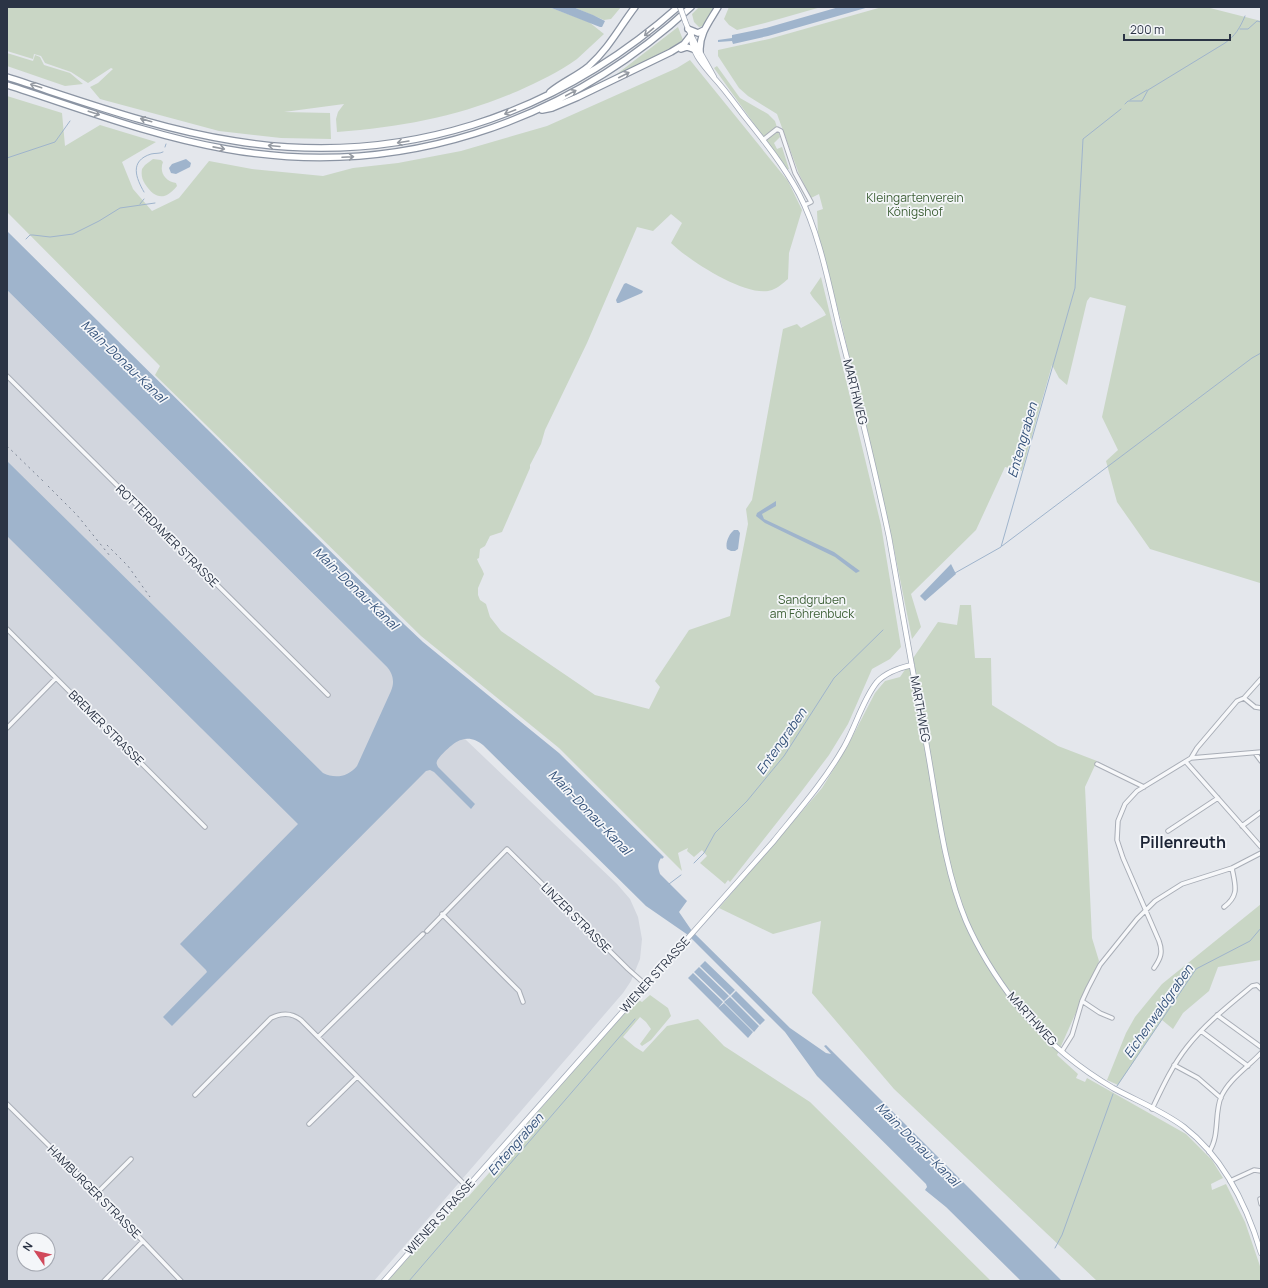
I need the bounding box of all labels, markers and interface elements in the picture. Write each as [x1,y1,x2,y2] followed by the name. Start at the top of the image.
[1124,16,1230,42] scale bar
[1130,21,1164,38] text: 200 m
[643,28,654,36] one-way arrow
[617,71,629,79] one-way arrow
[30,82,43,89] one-way arrow
[565,89,577,97] one-way arrow
[504,109,516,117] one-way arrow
[87,110,100,117] one-way arrow
[140,116,153,124] one-way arrow
[397,138,410,146] one-way arrow
[267,143,280,150] one-way arrow
[212,144,225,152] one-way arrow
[341,153,354,161] one-way arrow
[866,189,964,220] park label: Kleingartenverein Königshof
[78,316,172,408] water label: Main-Donau-Kanal
[839,357,872,427] street label: MARTHWEG
[1003,399,1042,480] water label: Entengraben
[112,480,223,591] street label: ROTTERDAMER STRASSE
[310,543,404,635] water label: Main-Donau-Kanal
[770,591,855,622] park label: Sandgruben am Föhrenbuck
[906,675,935,744] street label: MARTHWEG
[65,686,148,769] street label: BREMER STRASSE
[751,703,811,778] water label: Entengraben
[545,766,637,860] water label: Main-Donau-Kanal
[1140,831,1226,853] district label: Pillenreuth
[538,879,615,957] street label: LINZER STRASSE
[616,933,694,1016] street label: WIENER STRASSE
[1119,960,1198,1061] water label: Eichenwaldgraben
[1004,988,1061,1050] street label: MARTHWEG
[872,1098,965,1191] water label: Main-Donau-Kanal
[483,1108,548,1179] water label: Entengraben
[44,1141,145,1242] street label: HAMBURGER STRASSE
[401,1175,479,1258] street label: WIENER STRASSE
[16,1232,56,1272] north arrow
[19,1239,36,1254] text: N

